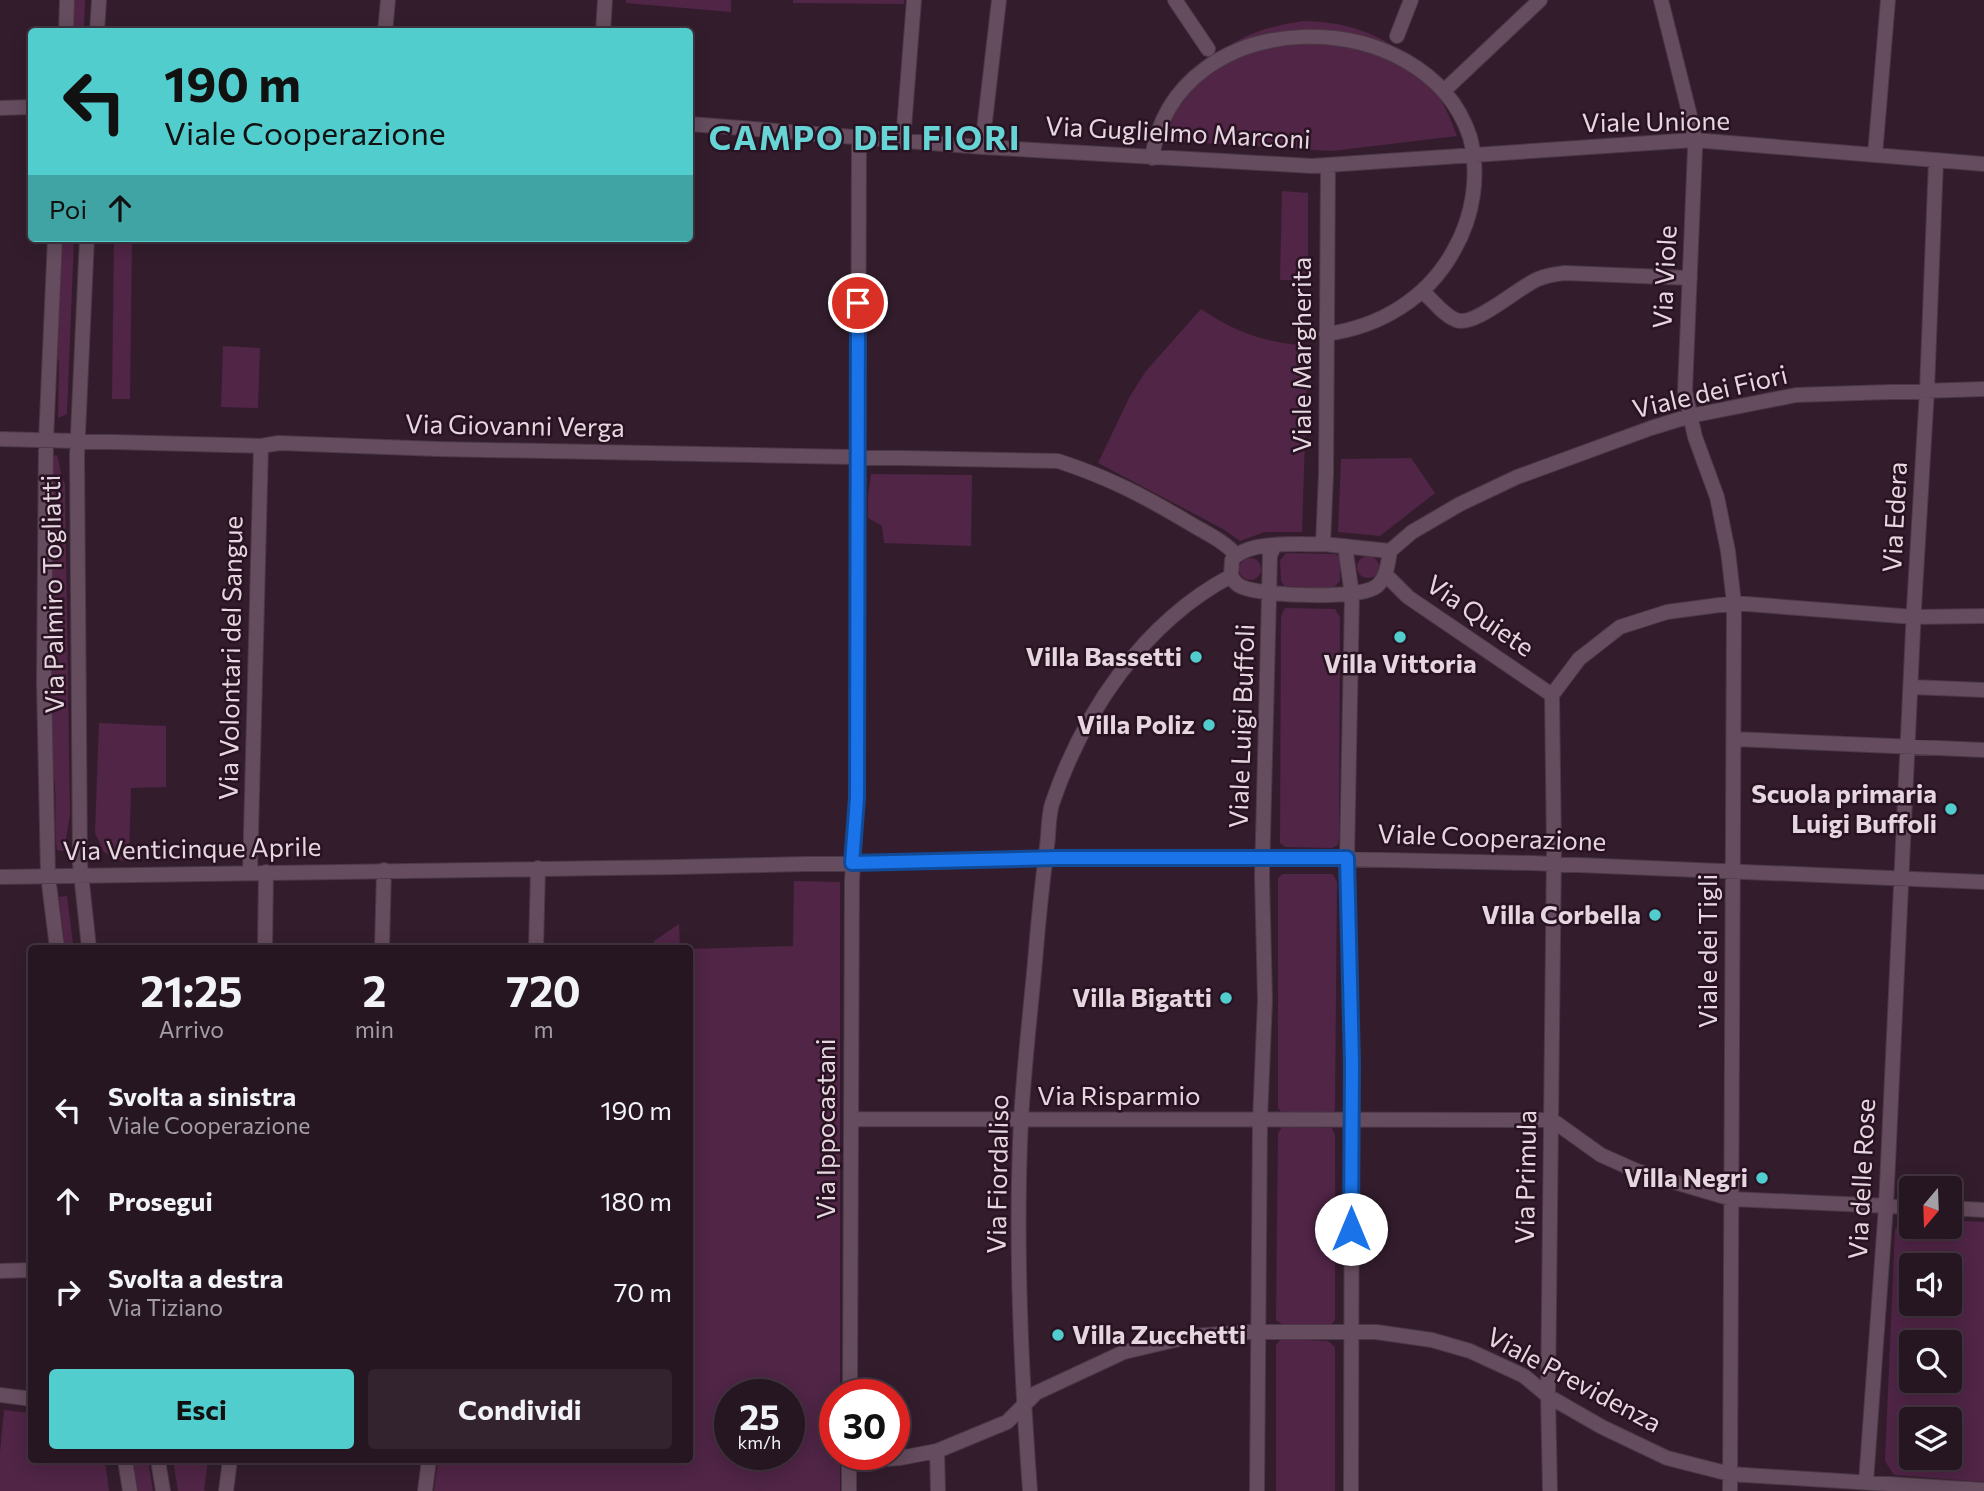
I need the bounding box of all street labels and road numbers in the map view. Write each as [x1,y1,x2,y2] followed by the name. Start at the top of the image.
[1582,104,1730,137] street label: Viale Unione
[1045,109,1312,154] street label: Via Guglielmo Marconi
[1645,224,1682,329] street label: Via Viole
[1285,257,1316,453] street label: Viale Margherita
[1629,358,1790,423] street label: Viale dei Fiori
[405,407,625,442] street label: Via Giovanni Verga
[1875,461,1912,573] street label: Via Edera
[34,474,69,714] street label: Via Palmiro Togliatti
[212,516,247,800] street label: Via Volontari del Sangue
[1421,567,1541,662] street label: Via Quiete
[1221,623,1260,829] street label: Viale Luigi Buffoli
[1377,817,1607,856] street label: Viale Cooperazione
[62,830,322,865] street label: Via Venticinque Aprile
[1691,874,1722,1028] street label: Viale dei Tigli
[809,1039,840,1219] street label: Via Ippocastani
[1037,1079,1201,1110] street label: Via Risparmio
[980,1094,1013,1254] street label: Via Fiordaliso
[1841,1098,1880,1260] street label: Via delle Rose
[1508,1110,1541,1244] street label: Via Primula
[1482,1320,1667,1438] street label: Viale Previdenza

